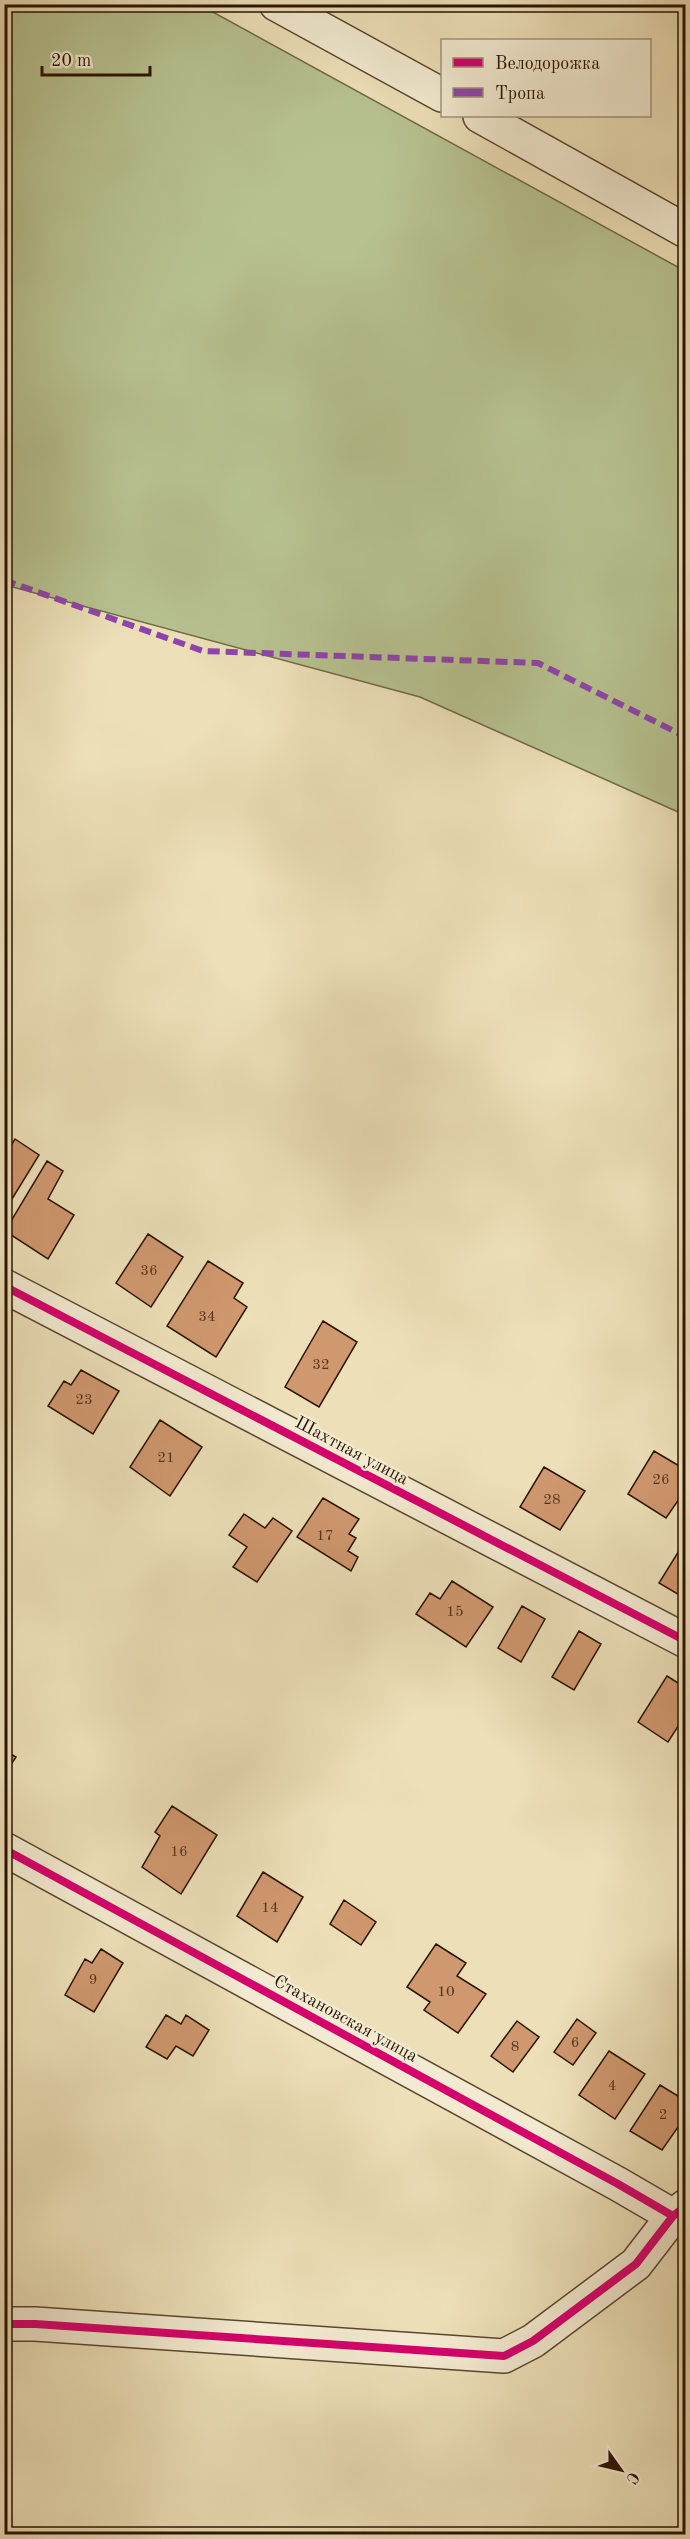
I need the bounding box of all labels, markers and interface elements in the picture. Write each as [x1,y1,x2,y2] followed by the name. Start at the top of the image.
[42,39,150,77] scale bar
[441,39,651,117] legend
[51,52,91,70] text: 20 m
[495,55,600,73] text: Велодорожка
[495,85,545,103] text: Тропа
[140,1264,158,1279] house number: 36
[198,1310,216,1325] house number: 34
[312,1358,330,1373] house number: 32
[75,1393,93,1408] house number: 23
[292,1413,411,1488] street label: Шахтная улица
[157,1451,175,1466] house number: 21
[652,1473,670,1488] house number: 26
[543,1493,561,1508] house number: 28
[316,1529,334,1544] house number: 17
[446,1605,464,1620] house number: 15
[170,1845,188,1860] house number: 16
[261,1901,279,1916] house number: 14
[271,1972,421,2066] street label: Стахановская улица
[89,1973,97,1988] house number: 9
[437,1985,455,2000] house number: 10
[571,2036,579,2051] house number: 6
[511,2040,519,2055] house number: 8
[608,2079,616,2094] house number: 4
[659,2108,667,2123] house number: 2
[591,2440,651,2500] north arrow
[622,2468,641,2486] text: С

